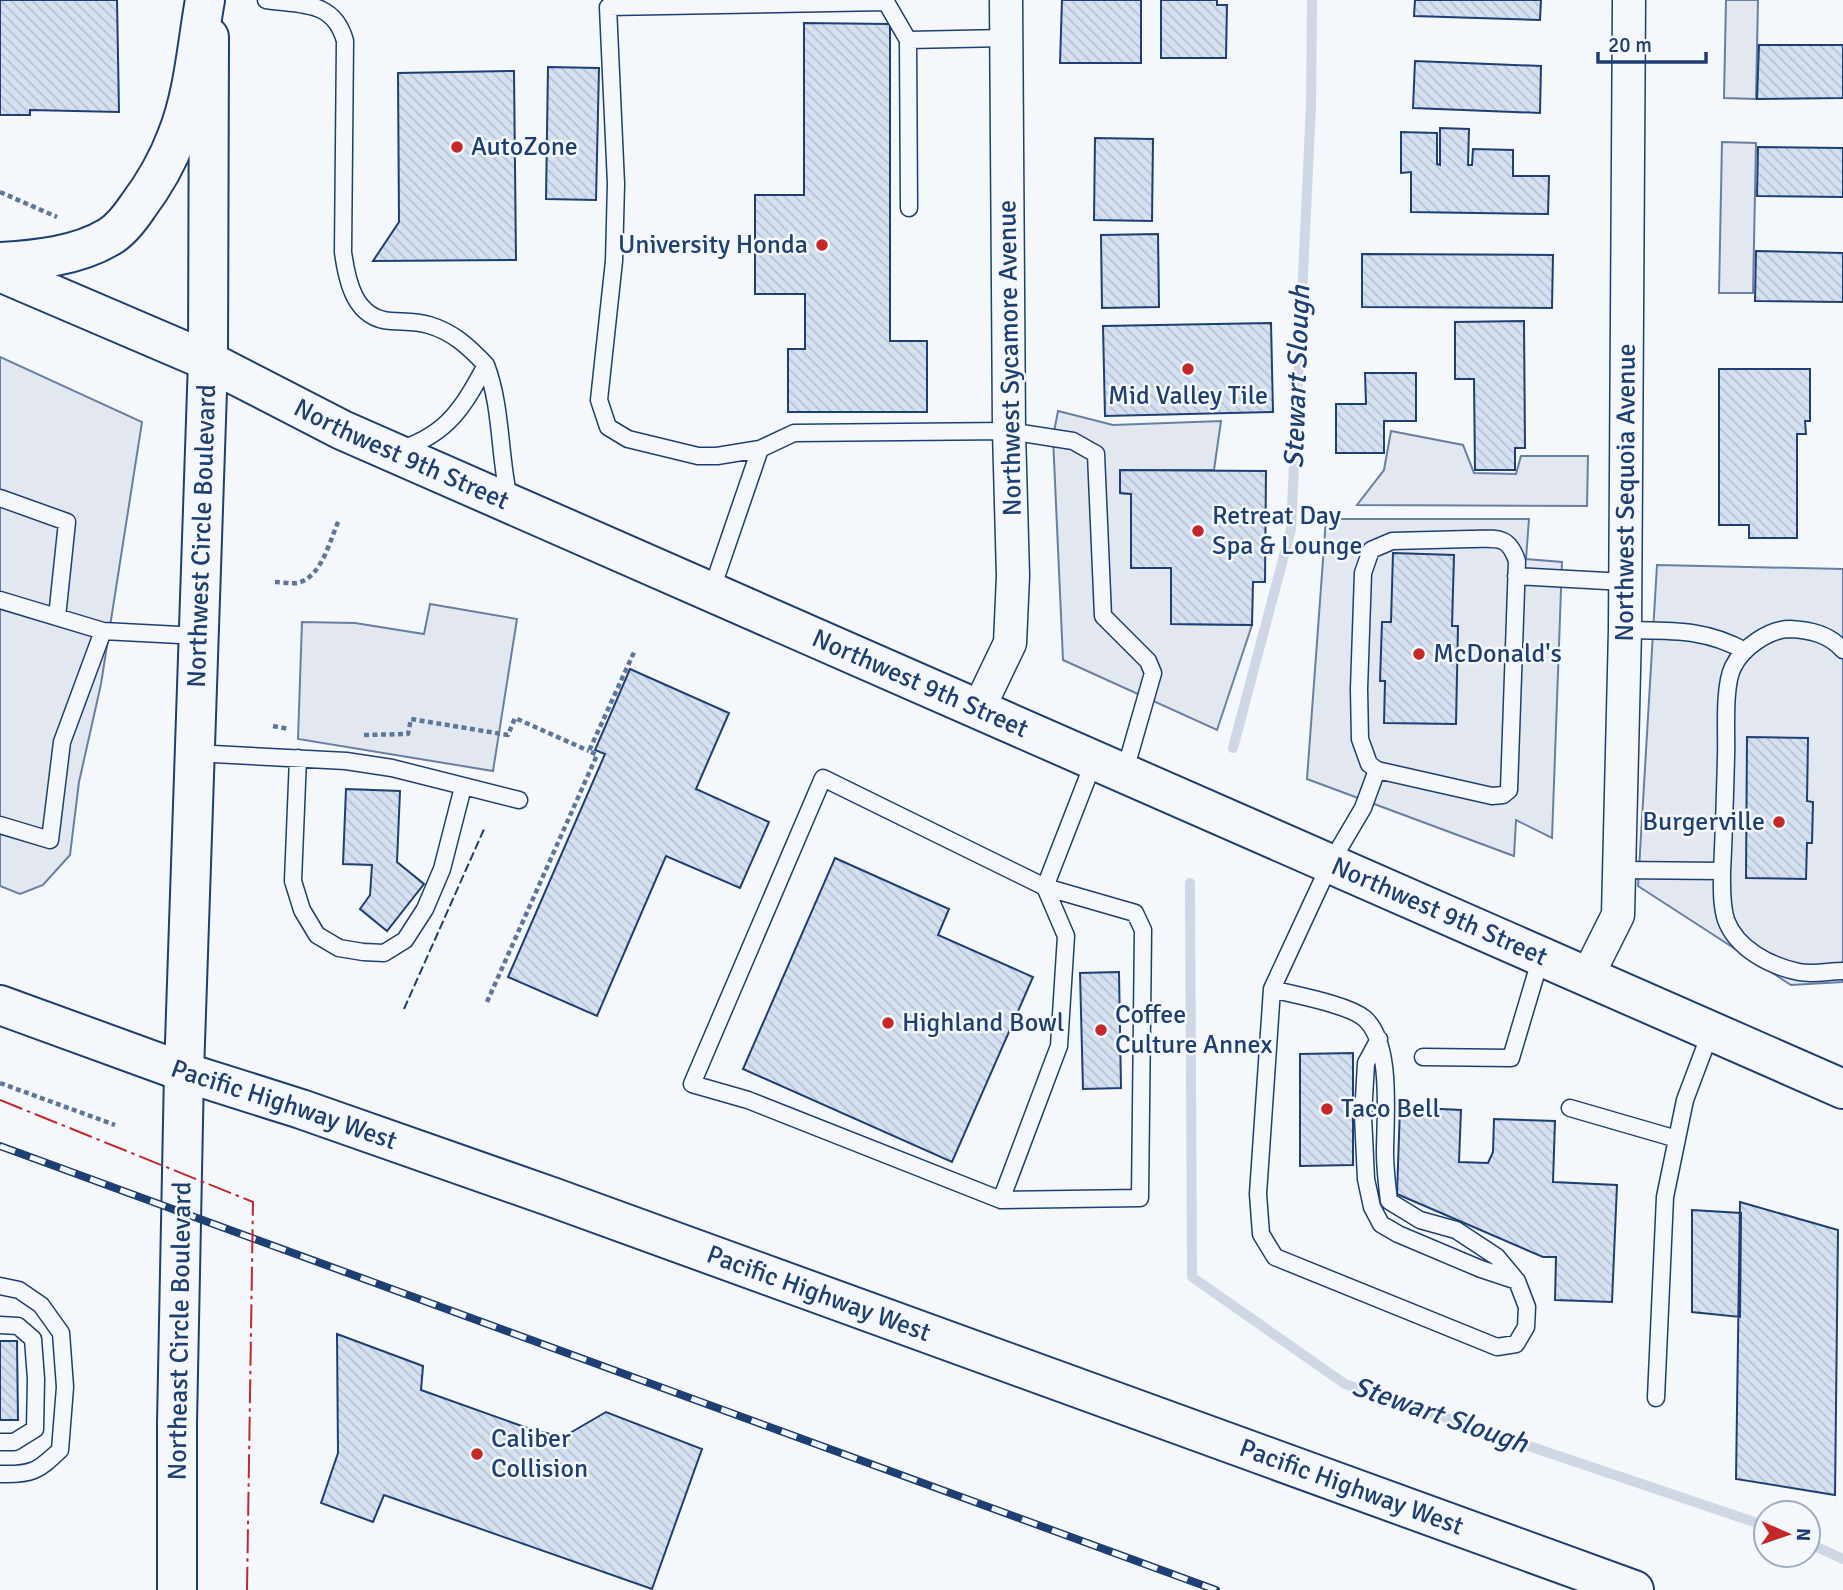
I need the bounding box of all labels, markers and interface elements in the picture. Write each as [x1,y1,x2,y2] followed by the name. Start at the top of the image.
[1598,21,1706,65] scale bar
[1608,32,1652,58] text: 20 m
[471,131,578,163] place label: AutoZone
[449,139,465,155] marker: AutoZone
[991,200,1029,516] street label: Northwest Sycamore Avenue
[618,229,808,261] place label: University Honda
[814,237,830,253] marker: University Honda
[1277,284,1317,469] water label: Stewart Slough
[1609,343,1643,642] street label: Northwest Sequoia Avenue
[1180,361,1196,377] marker: Mid Valley Tile
[1108,380,1268,412] place label: Mid Valley Tile
[181,384,223,688] street label: Northwest Circle Boulevard
[288,392,514,517] street label: Northwest 9th Street
[1212,500,1363,562] place label: Retreat Day Spa & Lounge
[1190,523,1206,539] marker: Retreat Day Spa & Lounge
[807,622,1033,745] street label: Northwest 9th Street
[1433,638,1562,670] place label: McDonald's
[1411,646,1427,662] marker: McDonald's
[1642,806,1765,838] place label: Burgerville
[1771,814,1787,830] marker: Burgerville
[1326,850,1552,973] street label: Northwest 9th Street
[1115,999,1272,1061] place label: Coffee Culture Annex
[902,1007,1064,1039] place label: Highland Bowl
[880,1015,896,1031] marker: Highland Bowl
[1093,1022,1109,1038] marker: Coffee Culture Annex
[167,1053,401,1157] street label: Pacific Highway West
[1341,1093,1440,1125] place label: Taco Bell
[1319,1101,1335,1117] marker: Taco Bell
[161,1181,199,1481] street label: Northeast Circle Boulevard
[702,1238,935,1349] street label: Pacific Highway West
[1348,1369,1533,1461] water label: Stewart Slough
[491,1423,588,1485] place label: Caliber Collision
[1235,1432,1468,1543] street label: Pacific Highway West
[469,1446,485,1462] marker: Caliber Collision
[1752,1499,1822,1569] north arrow
[1791,1528,1815,1542] text: N

